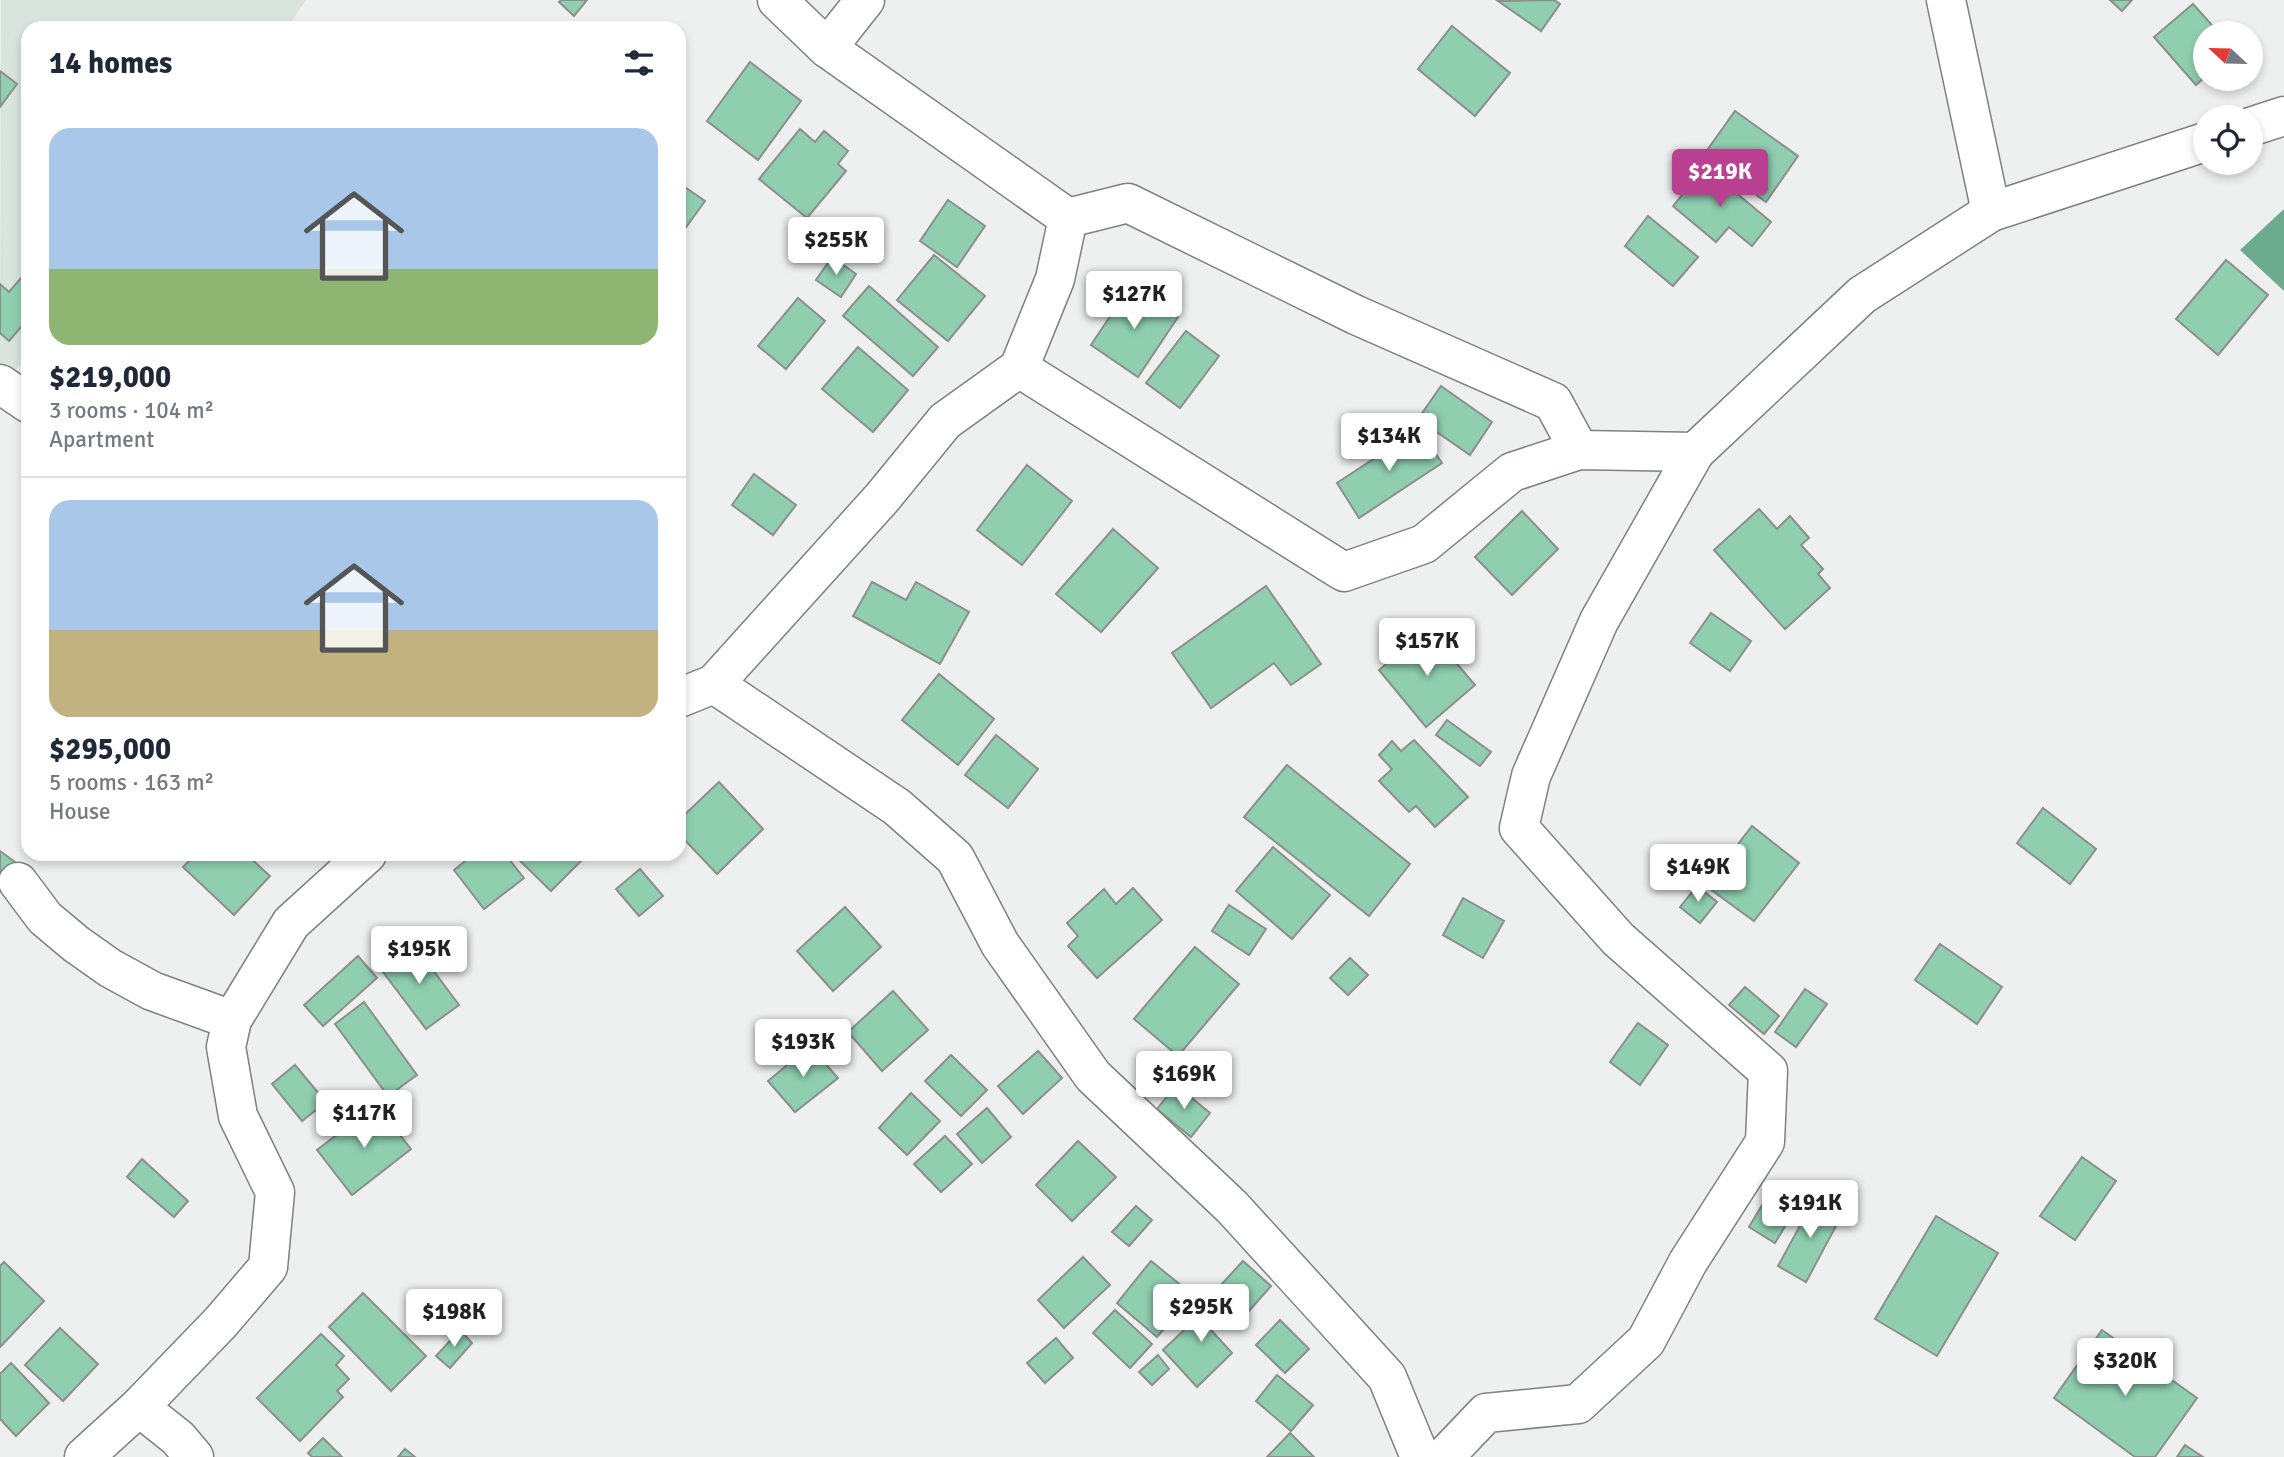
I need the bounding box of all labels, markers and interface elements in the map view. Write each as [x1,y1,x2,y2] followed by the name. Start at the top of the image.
[2193,21,2263,91] north arrow
[2193,21,2263,175] map controls
[620,44,658,82] icon: filters
[49,45,172,82] text: 14 homes
[2193,105,2263,175] button: locate
[1671,150,1769,209] pin: $219K
[1688,157,1752,186] text: $219K
[291,173,417,299] icon: home
[787,218,885,277] pin: $255K
[804,225,868,254] text: $255K
[1085,272,1183,331] pin: $127K
[1102,279,1166,308] text: $127K
[49,359,171,396] text: $219,000
[49,396,214,425] text: 3 rooms · 104 m²
[1340,414,1438,473] pin: $134K
[1357,421,1421,450] text: $134K
[49,425,154,454] text: Apartment
[291,545,417,671] icon: home
[1378,618,1476,678] pin: $157K
[1395,626,1459,655] text: $157K
[49,731,171,768] text: $295,000
[49,768,214,797] text: 5 rooms · 163 m²
[49,797,111,826] text: House
[1649,844,1747,904] pin: $149K
[1666,852,1730,881] text: $149K
[370,926,468,986] pin: $195K
[387,934,451,963] text: $195K
[754,1020,852,1079] pin: $193K
[771,1027,835,1056] text: $193K
[1135,1052,1233,1111] pin: $169K
[1152,1059,1216,1088] text: $169K
[315,1090,413,1150] pin: $117K
[332,1098,396,1127] text: $117K
[1761,1180,1859,1240] pin: $191K
[1778,1188,1842,1217] text: $191K
[1152,1284,1250,1344] pin: $295K
[405,1290,503,1349] pin: $198K
[1169,1292,1233,1321] text: $295K
[422,1297,486,1326] text: $198K
[2076,1338,2174,1398] pin: $320K
[2093,1346,2157,1375] text: $320K

